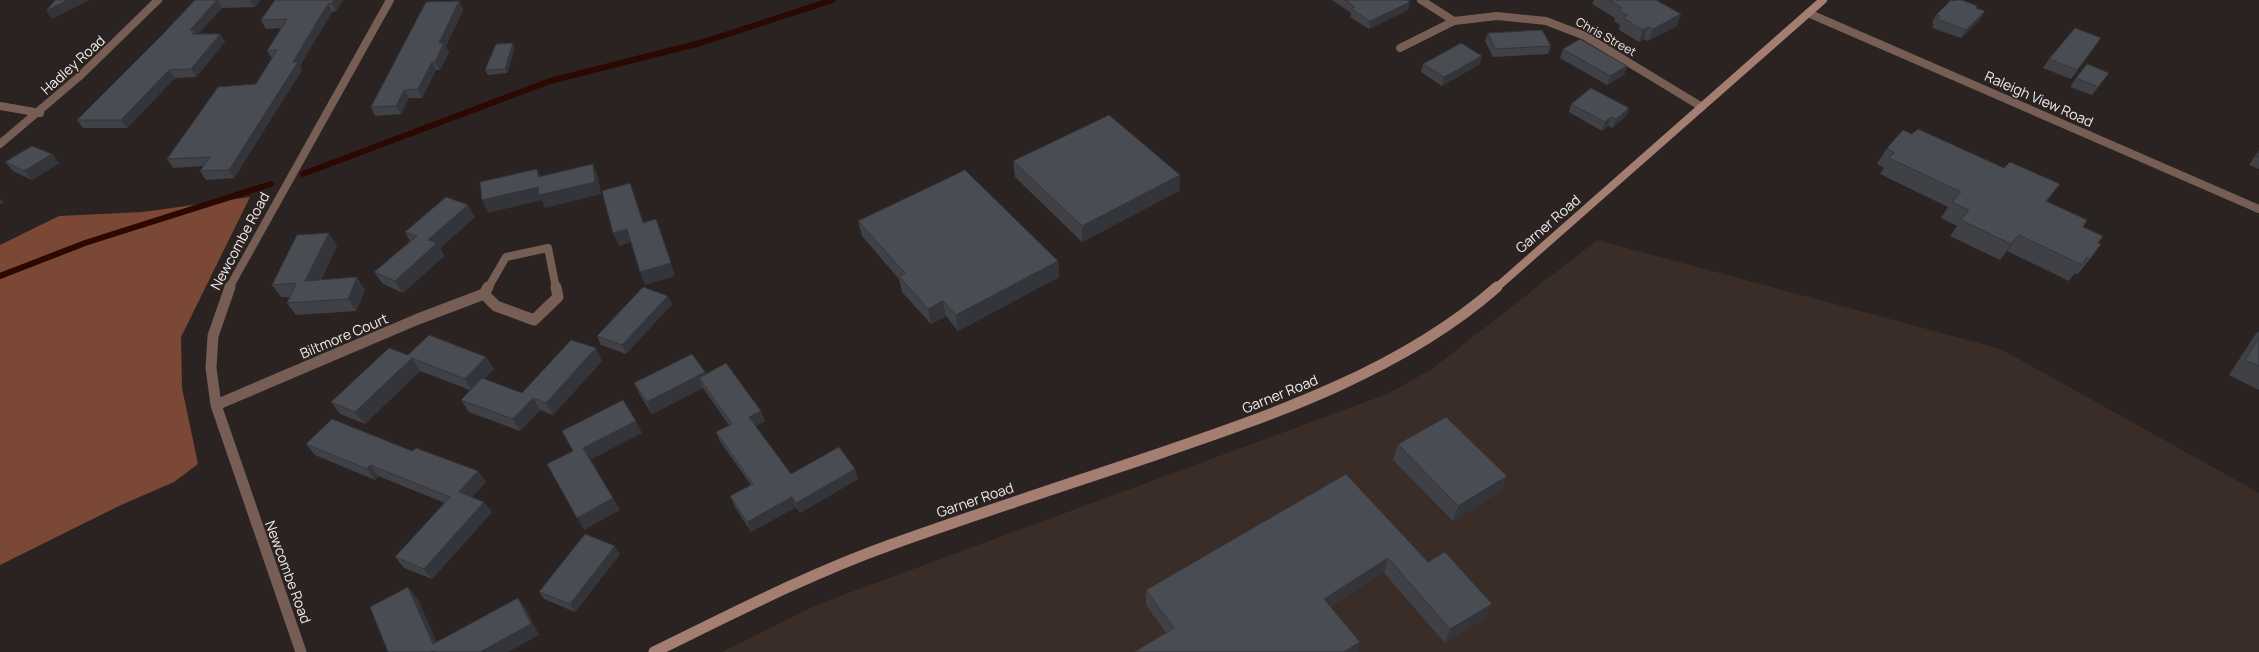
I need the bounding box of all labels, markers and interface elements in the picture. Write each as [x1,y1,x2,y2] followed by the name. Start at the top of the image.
[1573,13,1640,60] street label: Chris Street
[36,31,109,99] street label: Hadley Road
[1982,66,2096,131] street label: Raleigh View Road
[206,189,273,293] street label: Newcombe Road
[1511,190,1584,257] street label: Garner Road
[297,308,391,363] street label: Biltmore Court
[1239,370,1321,417] street label: Garner Road
[934,477,1016,522] street label: Garner Road
[261,518,316,626] street label: Newcombe Road

